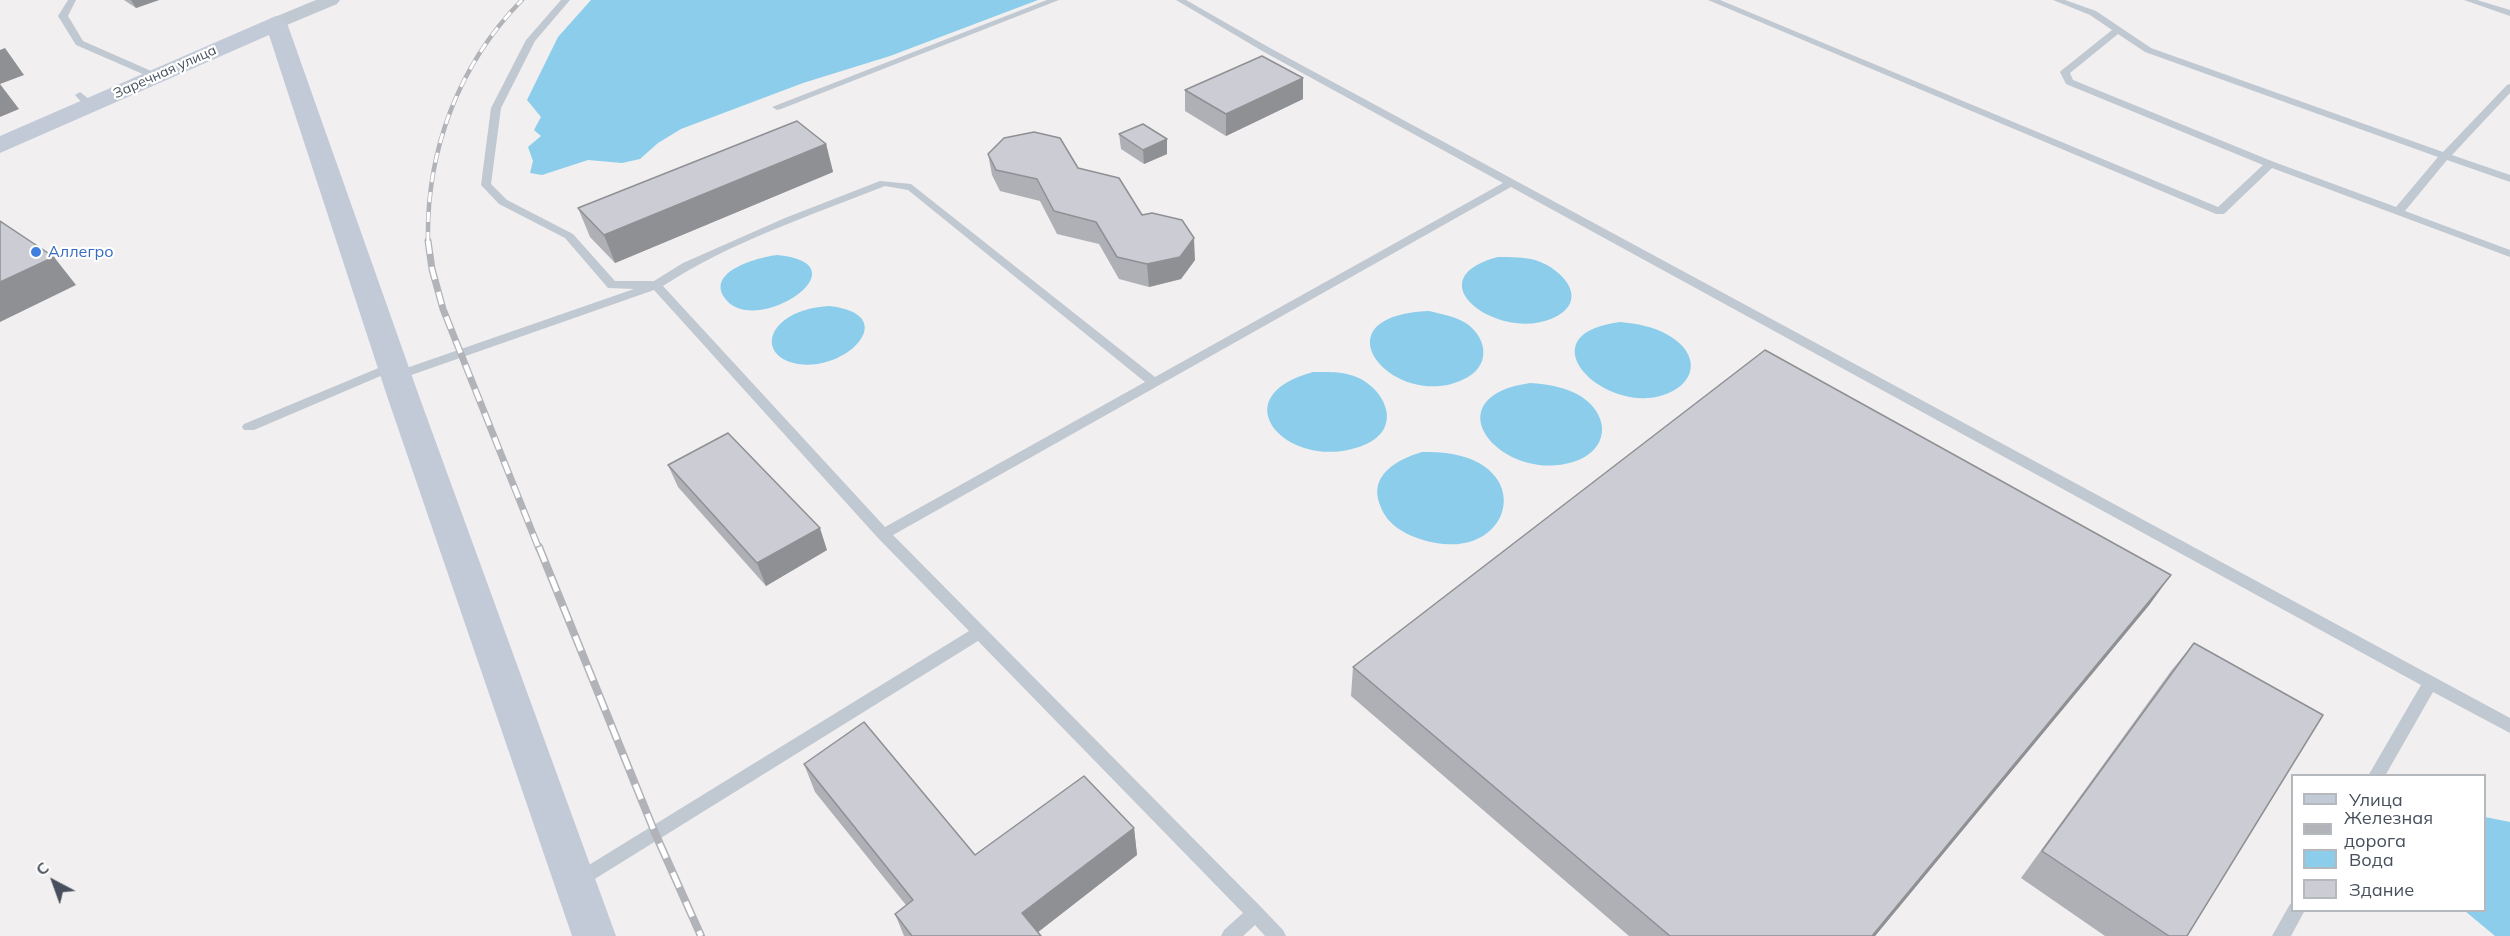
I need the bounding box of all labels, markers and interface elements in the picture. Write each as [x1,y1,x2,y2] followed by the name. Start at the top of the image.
[111,42,219,102] street label: Заречная улица
[48,242,114,262] place label: Аллегро
[29,245,43,259] marker: Аллегро
[2291,774,2486,912] legend
[2349,788,2403,811] text: Улица
[2344,806,2433,852] text: Железная дорога
[2349,848,2394,871] text: Вода
[24,852,84,912] north arrow
[31,857,53,880] text: С
[2349,878,2414,901] text: Здание

